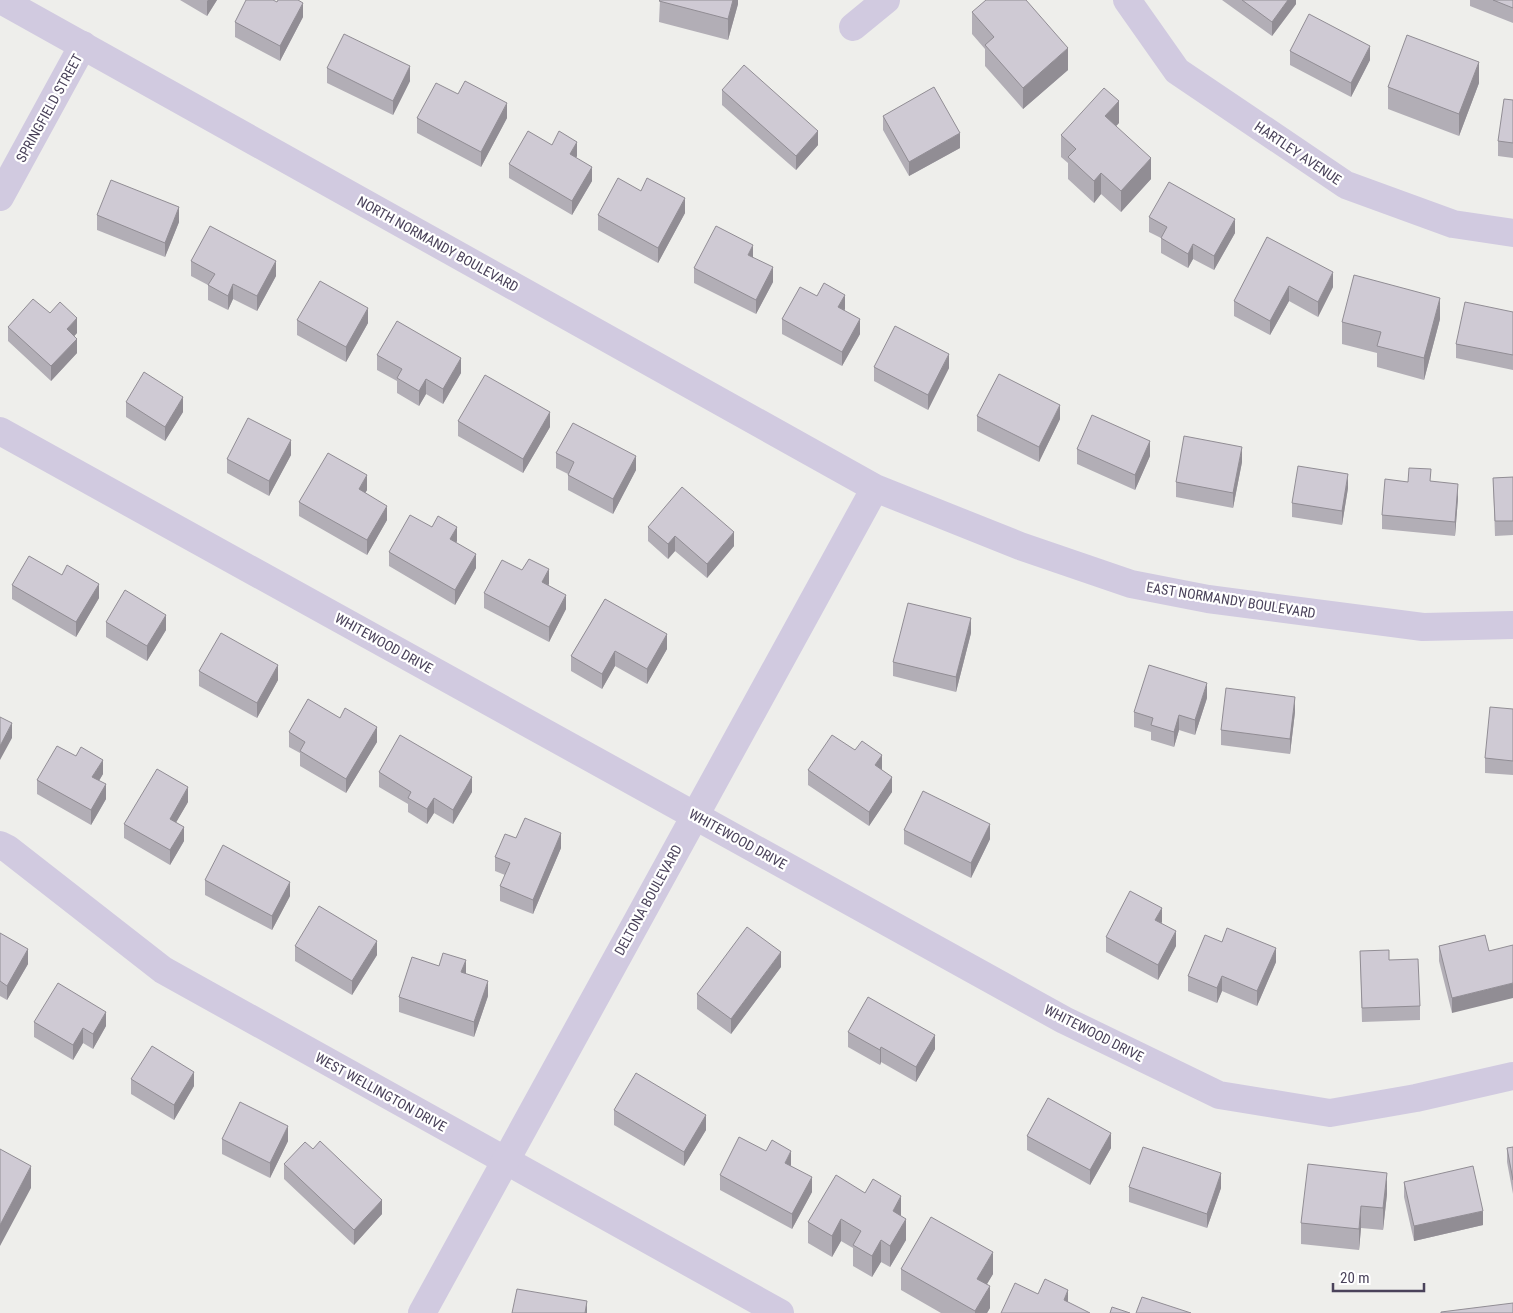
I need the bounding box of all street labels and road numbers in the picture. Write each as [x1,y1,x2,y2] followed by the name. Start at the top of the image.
[13,51,85,165] street label: SPRINGFIELD STREET
[1252,118,1344,188] street label: HARTLEY AVENUE
[355,193,521,295] street label: NORTH NORMANDY BOULEVARD
[1145,579,1317,621] street label: EAST NORMANDY BOULEVARD
[332,610,436,677] street label: WHITEWOOD DRIVE
[686,806,790,873] street label: WHITEWOOD DRIVE
[611,842,685,958] street label: DELTONA BOULEVARD
[1042,1001,1146,1065] street label: WHITEWOOD DRIVE
[313,1049,449,1135] street label: WEST WELLINGTON DRIVE

